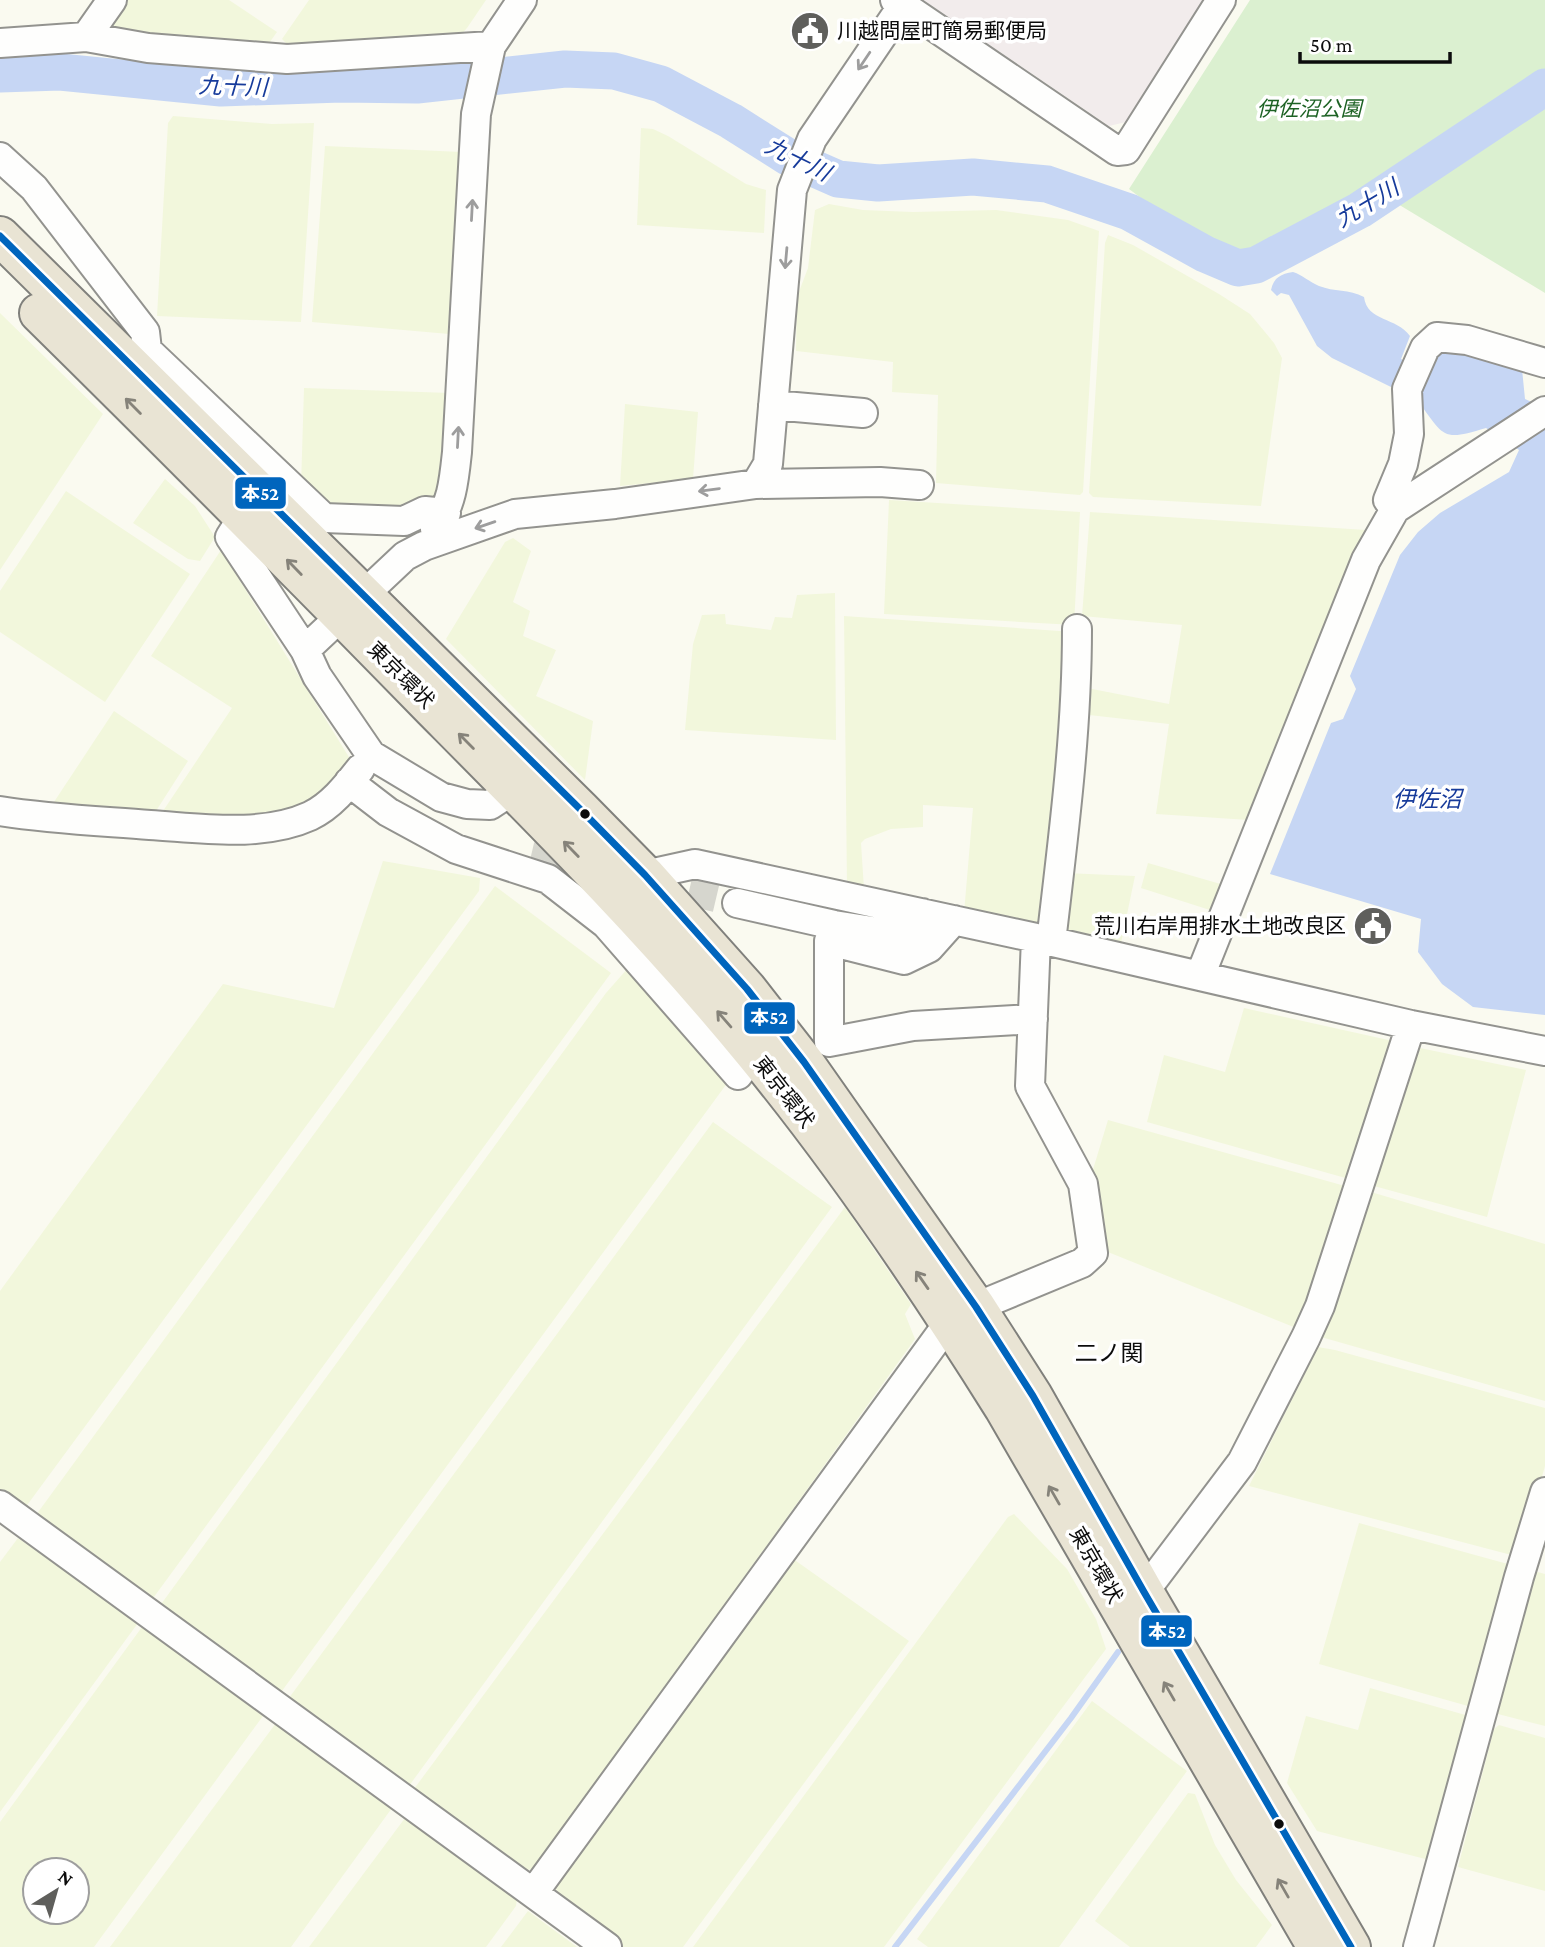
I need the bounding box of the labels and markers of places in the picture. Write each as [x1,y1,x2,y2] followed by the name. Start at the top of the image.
[789,10,831,52] public building icon: 川越問屋町簡易郵便局
[837,19,1047,43] place label: 川越問屋町簡易郵便局
[578,807,592,821] unlabelled marker
[1352,905,1394,947] public building icon: 荒川右岸用排水土地改良区
[1094,914,1346,938] place label: 荒川右岸用排水土地改良区
[1272,1817,1286,1831] unlabelled marker

